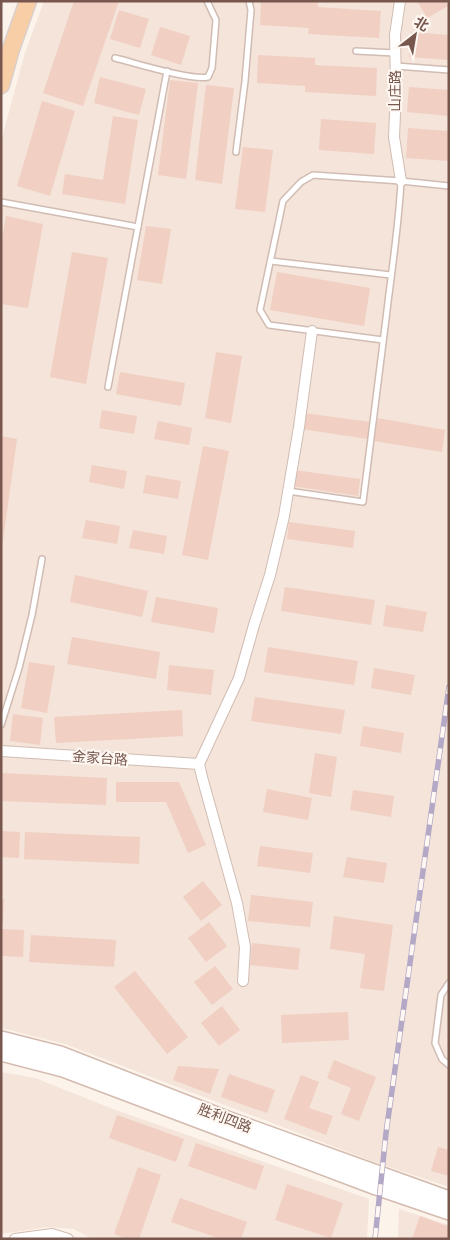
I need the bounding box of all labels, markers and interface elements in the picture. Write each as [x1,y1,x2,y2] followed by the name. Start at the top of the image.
[390,10,440,60] north arrow
[412,13,432,34] text: 北
[386,70,403,112] street label: 山庄路
[72,747,129,768] street label: 金家台路
[196,1100,254,1136] street label: 胜利四路

